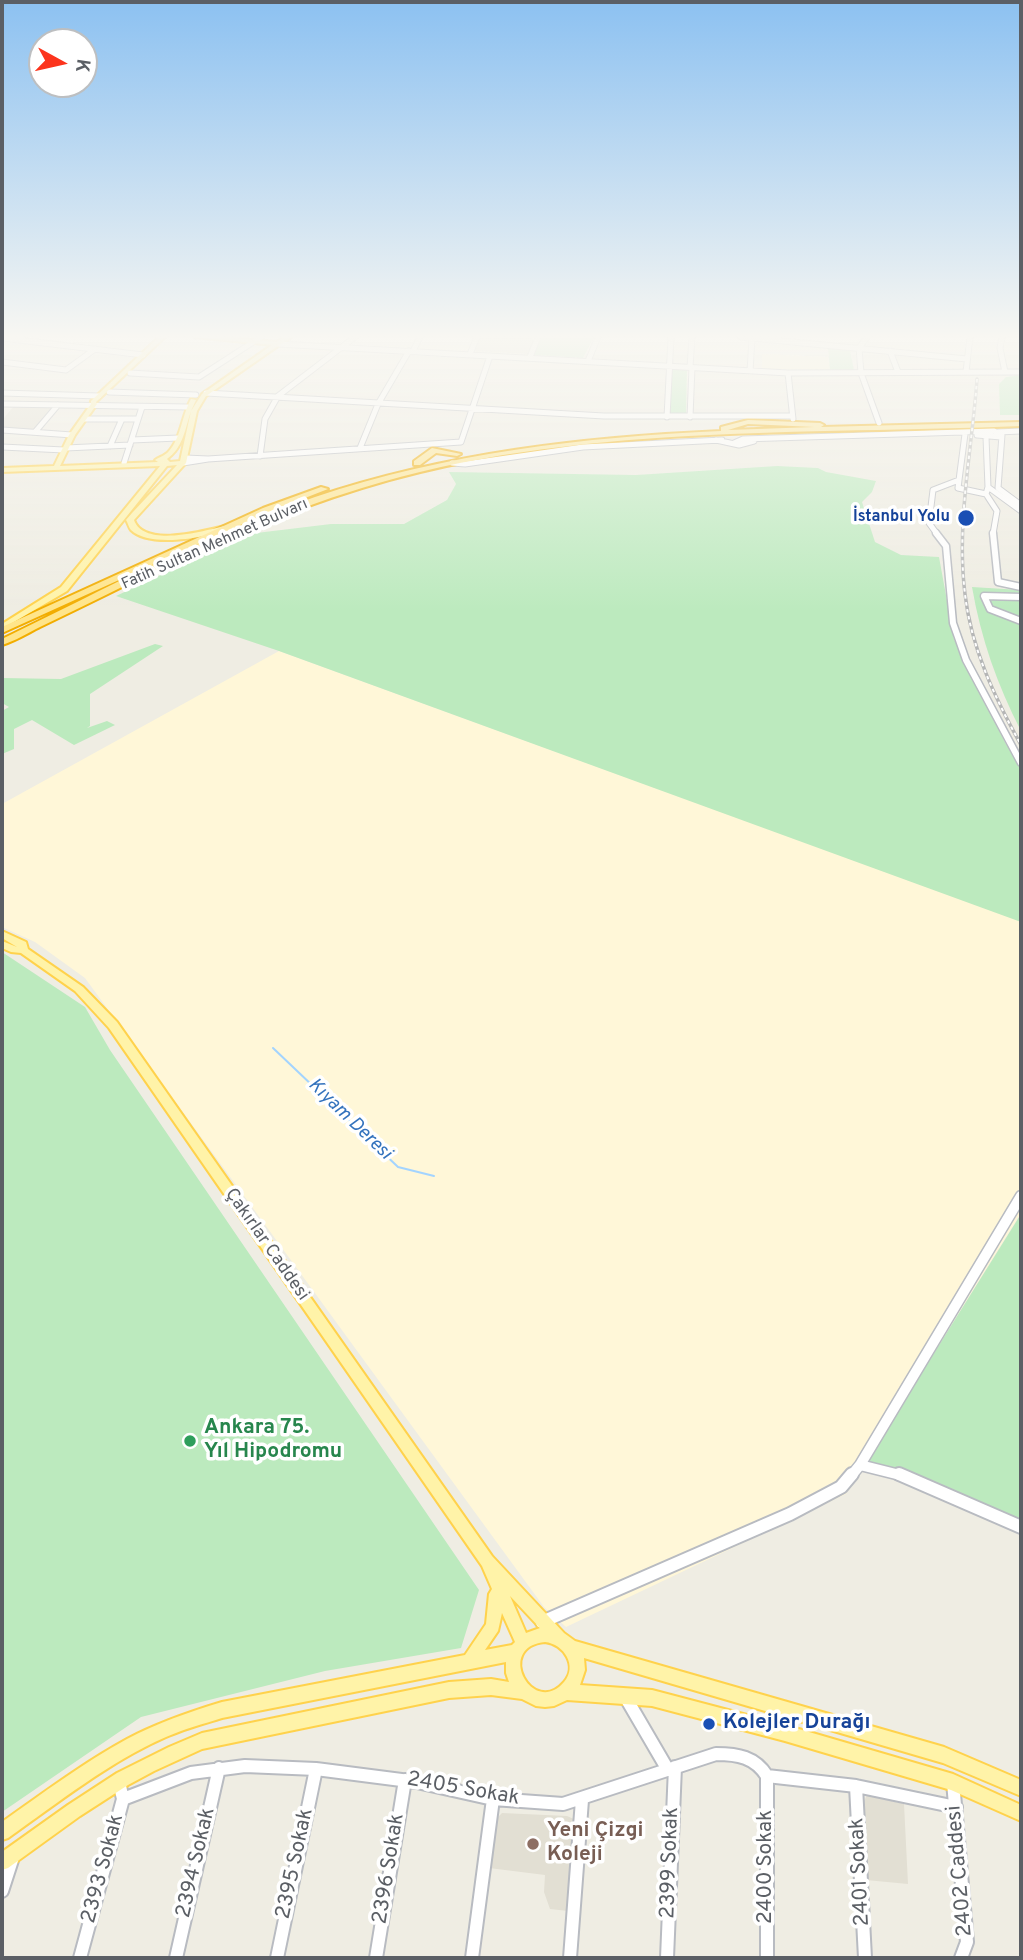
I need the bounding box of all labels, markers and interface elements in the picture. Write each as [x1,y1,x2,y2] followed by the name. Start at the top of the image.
[28,28,98,98] north arrow
[69,57,95,74] text: K
[119,495,311,595] street label: Fatih Sultan Mehmet Bulvarı
[853,508,950,528] place label: İstanbul Yolu
[956,508,976,528] marker: İstanbul Yolu
[302,1074,396,1166] water label: Kıyam Deresi
[219,1185,313,1305] street label: Çakırlar Caddesi
[204,1416,342,1466] place label: Ankara 75. Yıl Hipodromu
[182,1433,198,1449] marker: Ankara 75. Yıl Hipodromu
[723,1711,870,1737] place label: Kolejler Durağı
[701,1716,717,1732] marker: Kolejler Durağı
[405,1768,521,1812] street label: 2405 Sokak
[943,1804,979,1938] street label: 2402 Caddesi
[172,1805,222,1921] street label: 2394 Sokak
[272,1806,320,1922] street label: 2395 Sokak
[656,1807,686,1919] street label: 2399 Sokak
[754,1810,780,1924] street label: 2400 Sokak
[77,1812,131,1926] street label: 2393 Sokak
[369,1812,411,1926] street label: 2396 Sokak
[846,1817,876,1927] street label: 2401 Sokak
[547,1819,643,1869] place label: Yeni Çizgi Koleji
[525,1836,541,1852] marker: Yeni Çizgi Koleji

